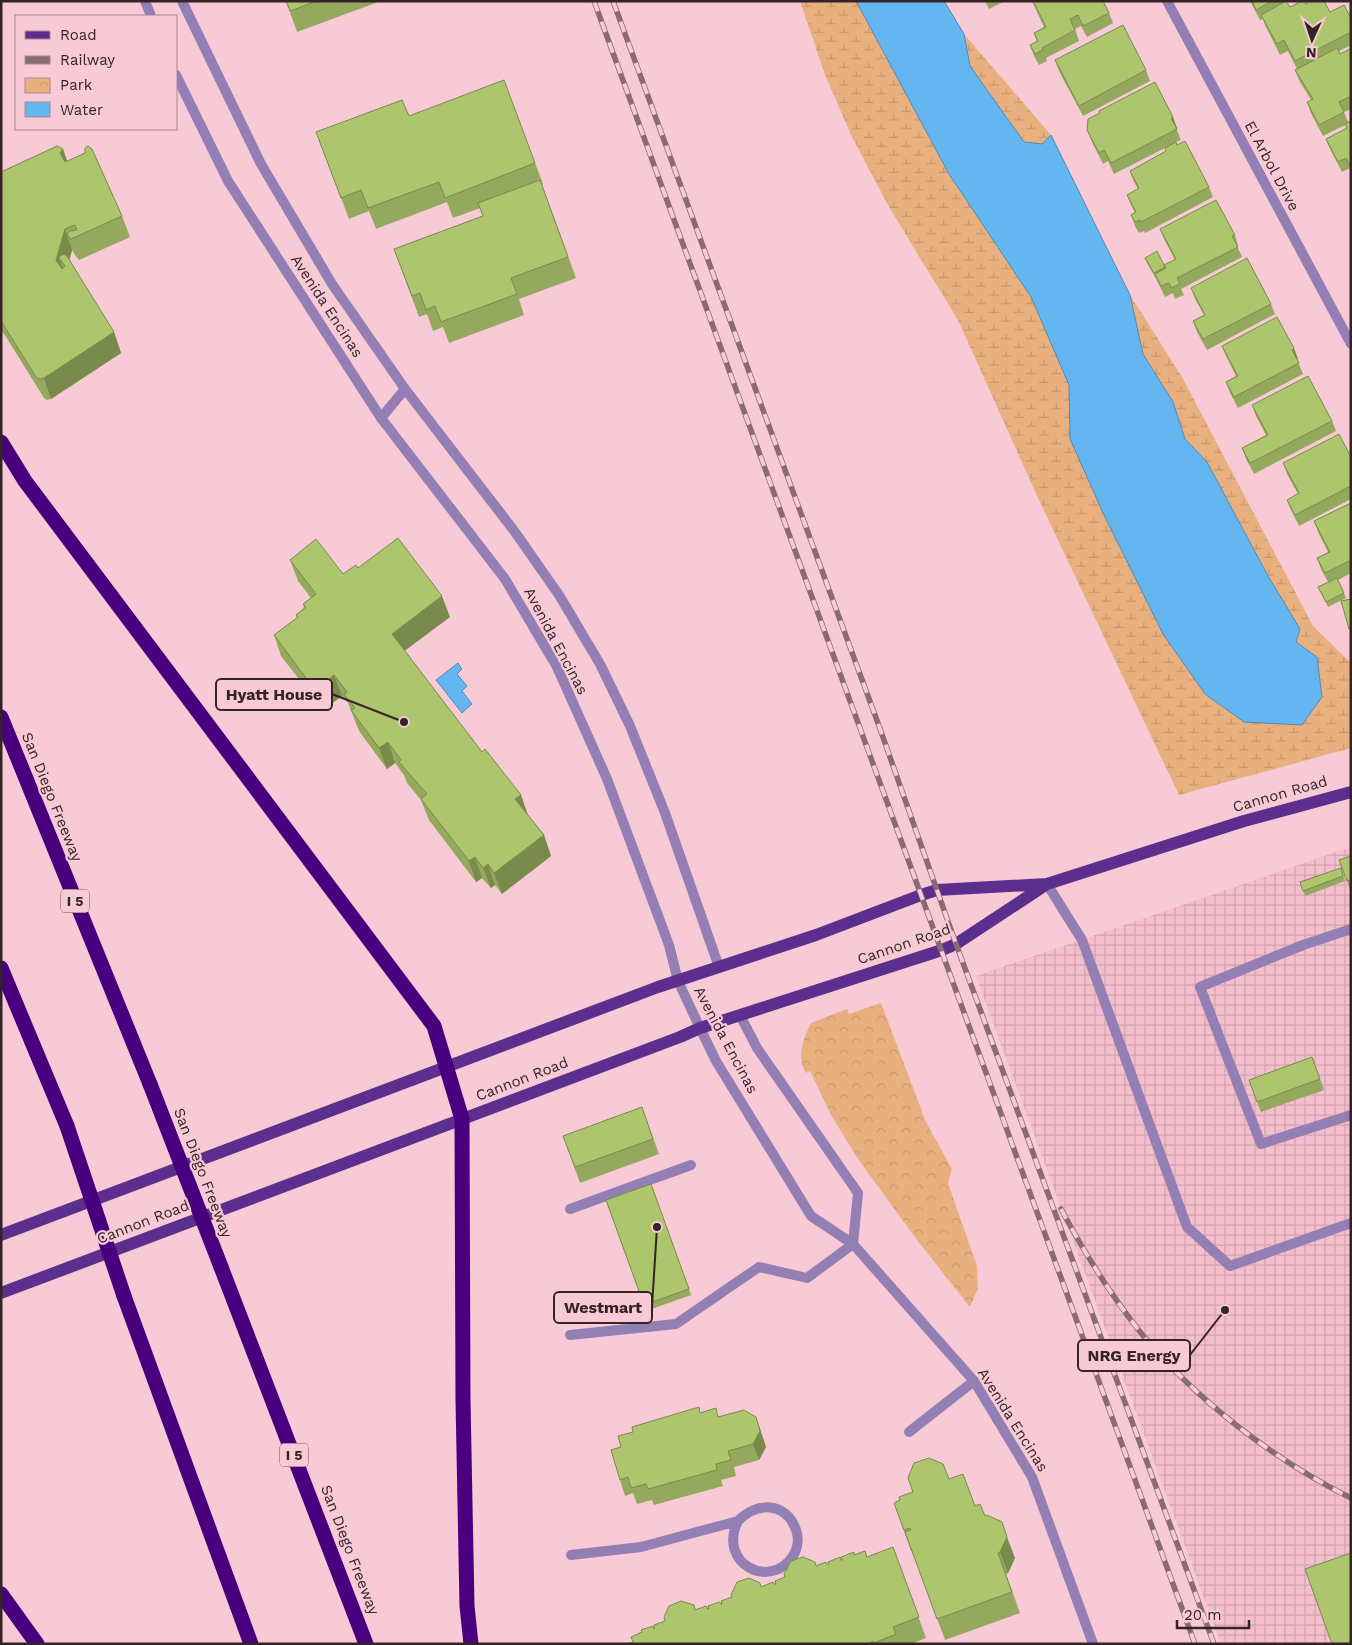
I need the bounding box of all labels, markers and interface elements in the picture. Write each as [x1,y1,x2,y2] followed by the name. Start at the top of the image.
[15,15,178,130] legend
[1287,15,1337,65] north arrow
[60,26,97,44] text: Road
[1306,45,1317,61] text: N
[60,51,115,69] text: Railway
[60,76,93,94] text: Park
[60,101,103,119] text: Water
[1241,118,1303,214] street label: El Arbol Drive
[287,251,367,361] street label: Avenida Encinas
[520,584,592,698] street label: Avenida Encinas
[216,679,332,710] callout: Hyatt House
[226,685,322,704] text: Hyatt House
[18,730,86,864] street label: San Diego Freeway
[1231,772,1329,816] street label: Cannon Road
[61,889,89,912] road number: I 5
[855,920,953,968] street label: Cannon Road
[690,983,762,1097] street label: Avenida Encinas
[473,1053,571,1105] street label: Cannon Road
[170,1106,236,1241] street label: San Diego Freeway
[94,1196,192,1248] street label: Cannon Road
[554,1292,652,1323] callout: Westmart
[564,1298,642,1317] text: Westmart
[1078,1340,1190,1371] callout: NRG Energy
[1088,1346,1181,1365] text: NRG Energy
[974,1365,1052,1475] street label: Avenida Encinas
[280,1444,308,1466] road number: I 5
[317,1483,383,1618] street label: San Diego Freeway
[1177,1598,1250,1630] scale bar
[1184,1606,1222,1624] text: 20 m

